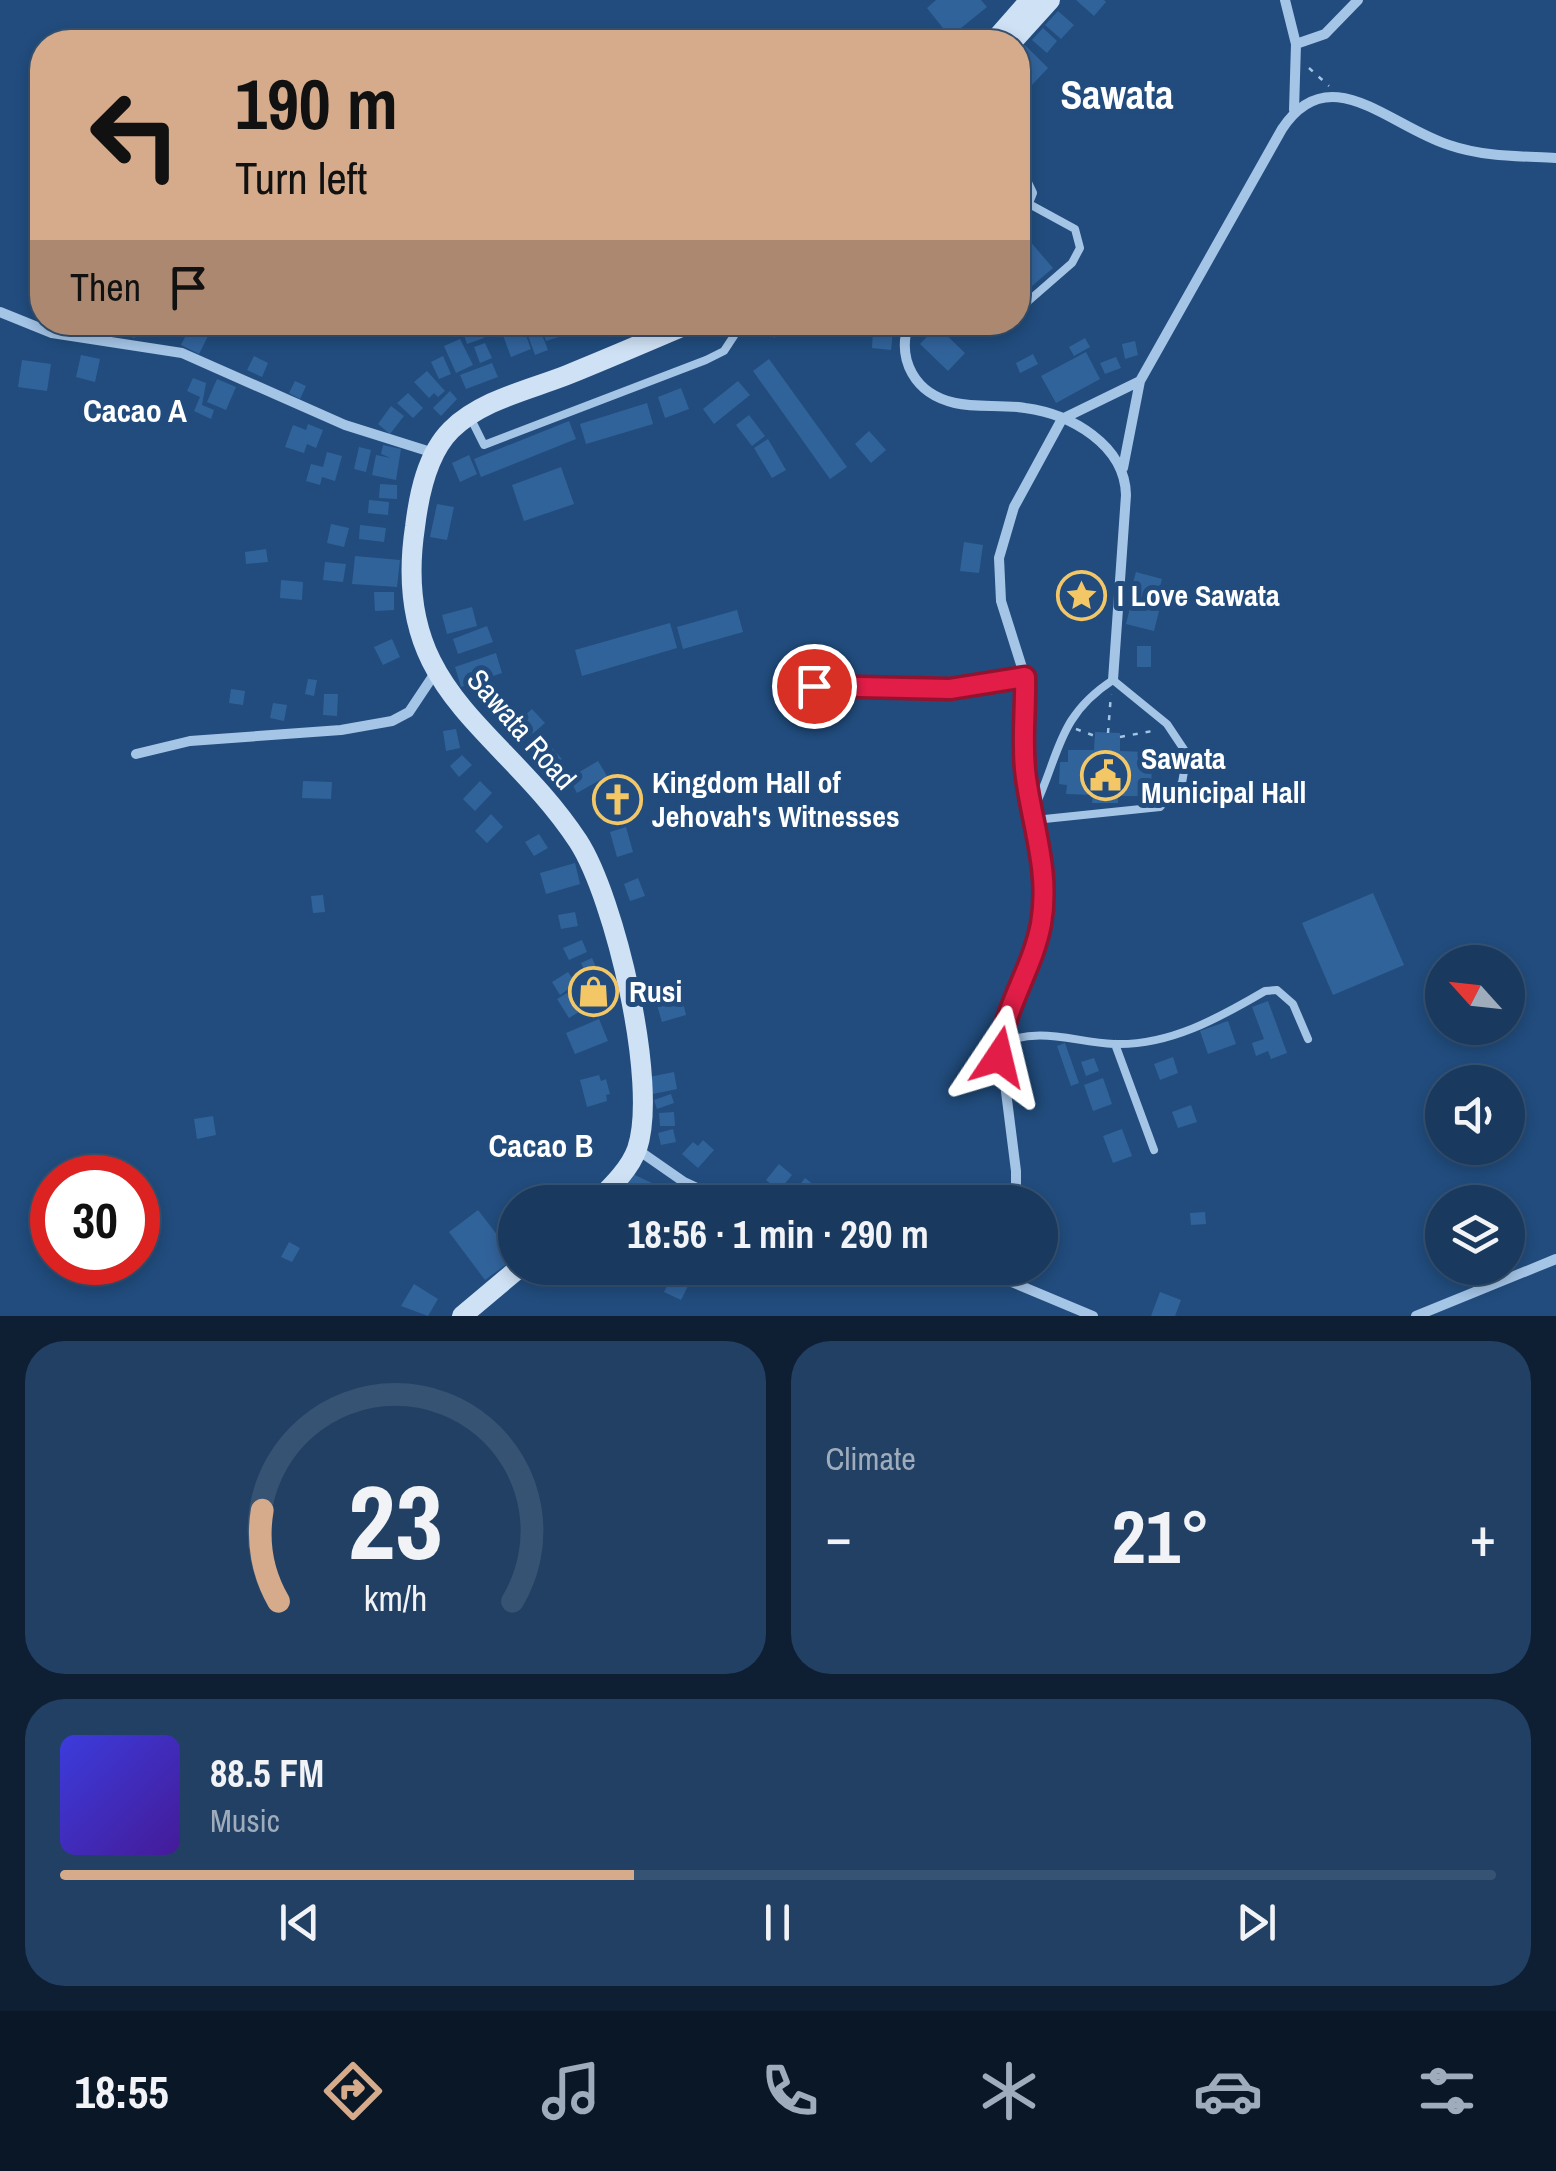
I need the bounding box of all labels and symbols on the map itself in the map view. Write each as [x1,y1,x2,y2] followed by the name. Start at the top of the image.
[1060,68,1174,121] district label: Sawata
[83,389,187,432] district label: Cacao A
[1056,569,1108,621] place icon: I Love Sawata
[1117,575,1280,615] place label: I Love Sawata
[772,644,857,729] pin
[458,660,586,798] street label: Sawata Road
[1141,738,1306,812] place label: Sawata Municipal Hall
[1080,749,1132,801] public building icon: Sawata Municipal Hall
[652,762,900,836] place label: Kingdom Hall of Jehovah's Witnesses
[591,773,643,825] church icon: Kingdom Hall of Jehovah's Witnesses
[1425,945,1525,1045] north arrow
[568,965,620,1017] shop icon: Rusi
[629,971,682,1011] place label: Rusi
[947,1005,1051,1109] position arrow
[489,1124,594,1167] district label: Cacao B
[30,1155,160,1285] speed limit sign: 30

